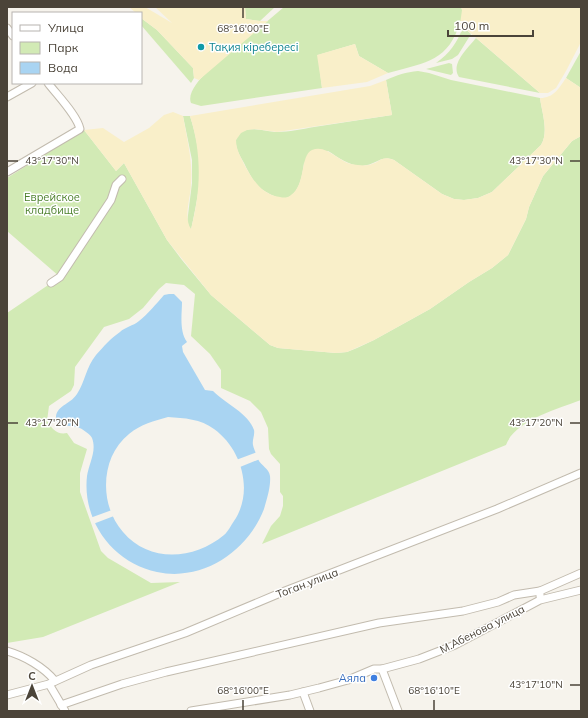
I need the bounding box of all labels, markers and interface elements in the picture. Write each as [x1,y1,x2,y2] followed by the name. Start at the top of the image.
[12,12,142,84] legend
[448,12,533,38] scale bar
[454,18,489,33] text: 100 m
[47,20,84,35] text: Улица
[217,22,269,35] text: 68°16'00"E
[48,40,79,55] text: Парк
[209,40,298,54] place label: Тақия кіребересі
[196,42,206,52] marker: Тақия кіребересі
[48,60,78,75] text: Вода
[25,154,79,167] text: 43°17'30"N
[509,154,563,167] text: 43°17'30"N
[24,190,80,217] park label: Еврейское кладбище
[25,416,79,429] text: 43°17'20"N
[509,416,563,429] text: 43°17'20"N
[274,565,340,601] street label: Тоган улица
[437,602,527,656] street label: М.Абенова улица
[12,666,52,706] north arrow
[28,669,36,683] text: С
[339,671,366,685] place label: Аяла
[369,673,379,683] marker: Аяла
[509,678,563,691] text: 43°17'10"N
[217,684,269,697] text: 68°16'00"E
[408,684,460,697] text: 68°16'10"E

